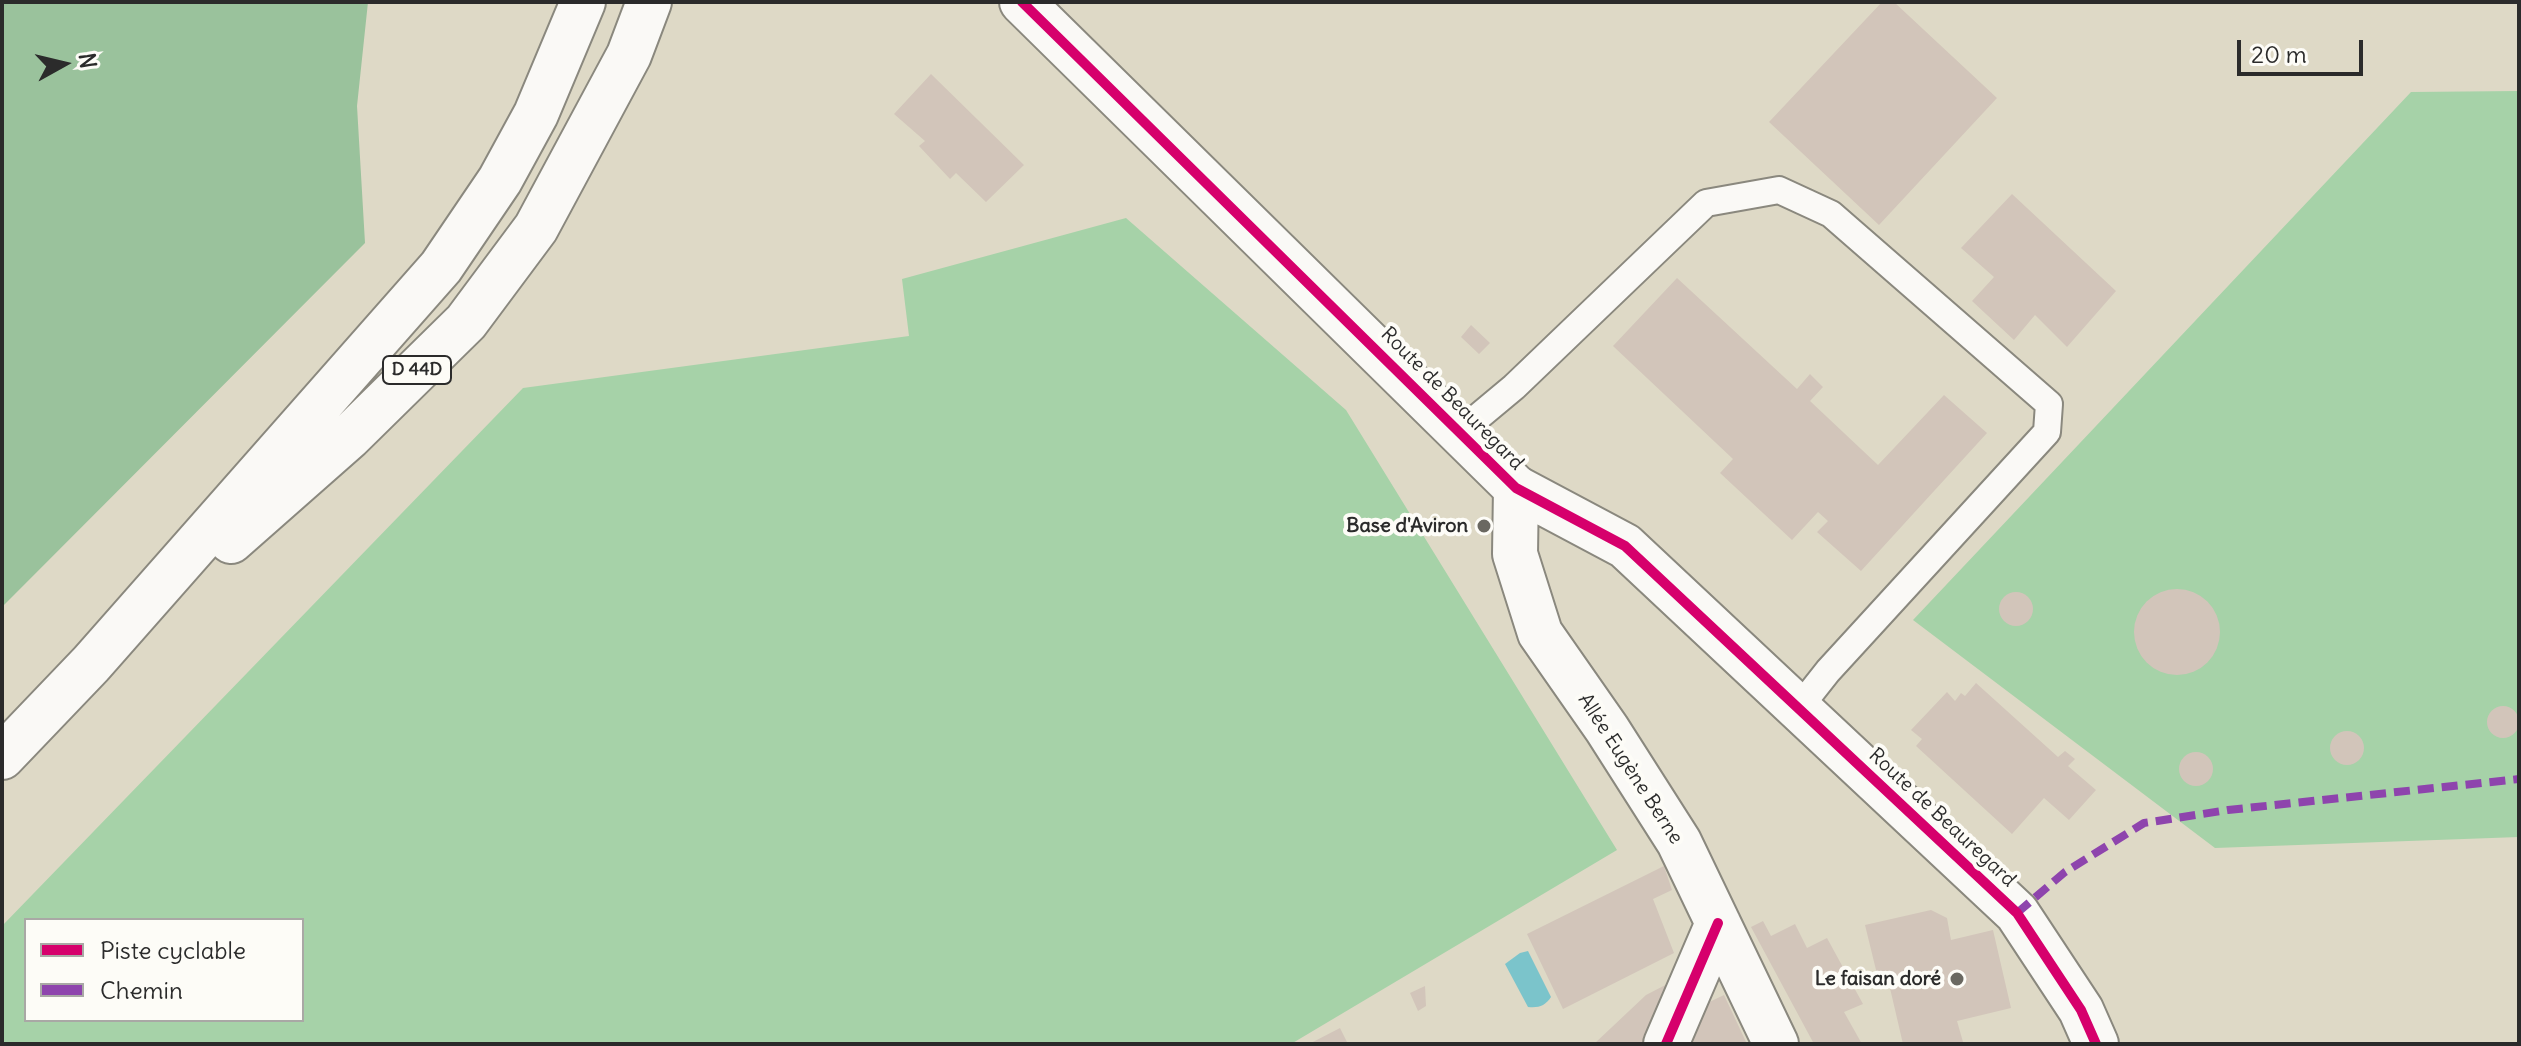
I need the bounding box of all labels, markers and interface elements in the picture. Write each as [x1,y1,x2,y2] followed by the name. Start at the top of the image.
[24,24,104,104] north arrow
[2241,24,2367,74] scale bar
[2251,39,2307,69] text: 20 m
[73,51,103,70] text: N
[1376,323,1528,475] street label: Route de Beauregard
[383,356,451,384] road number: D 44D
[1346,514,1468,538] place label: Base d'Aviron
[1475,517,1493,535] marker: Base d'Aviron
[1572,689,1688,849] street label: Allée Eugène Berne
[1864,744,2020,892] street label: Route de Beauregard
[24,918,304,1022] legend
[100,935,246,965] text: Piste cyclable
[1815,967,1941,991] place label: Le faisan doré
[1948,970,1966,988] marker: Le faisan doré
[100,975,183,1005] text: Chemin

